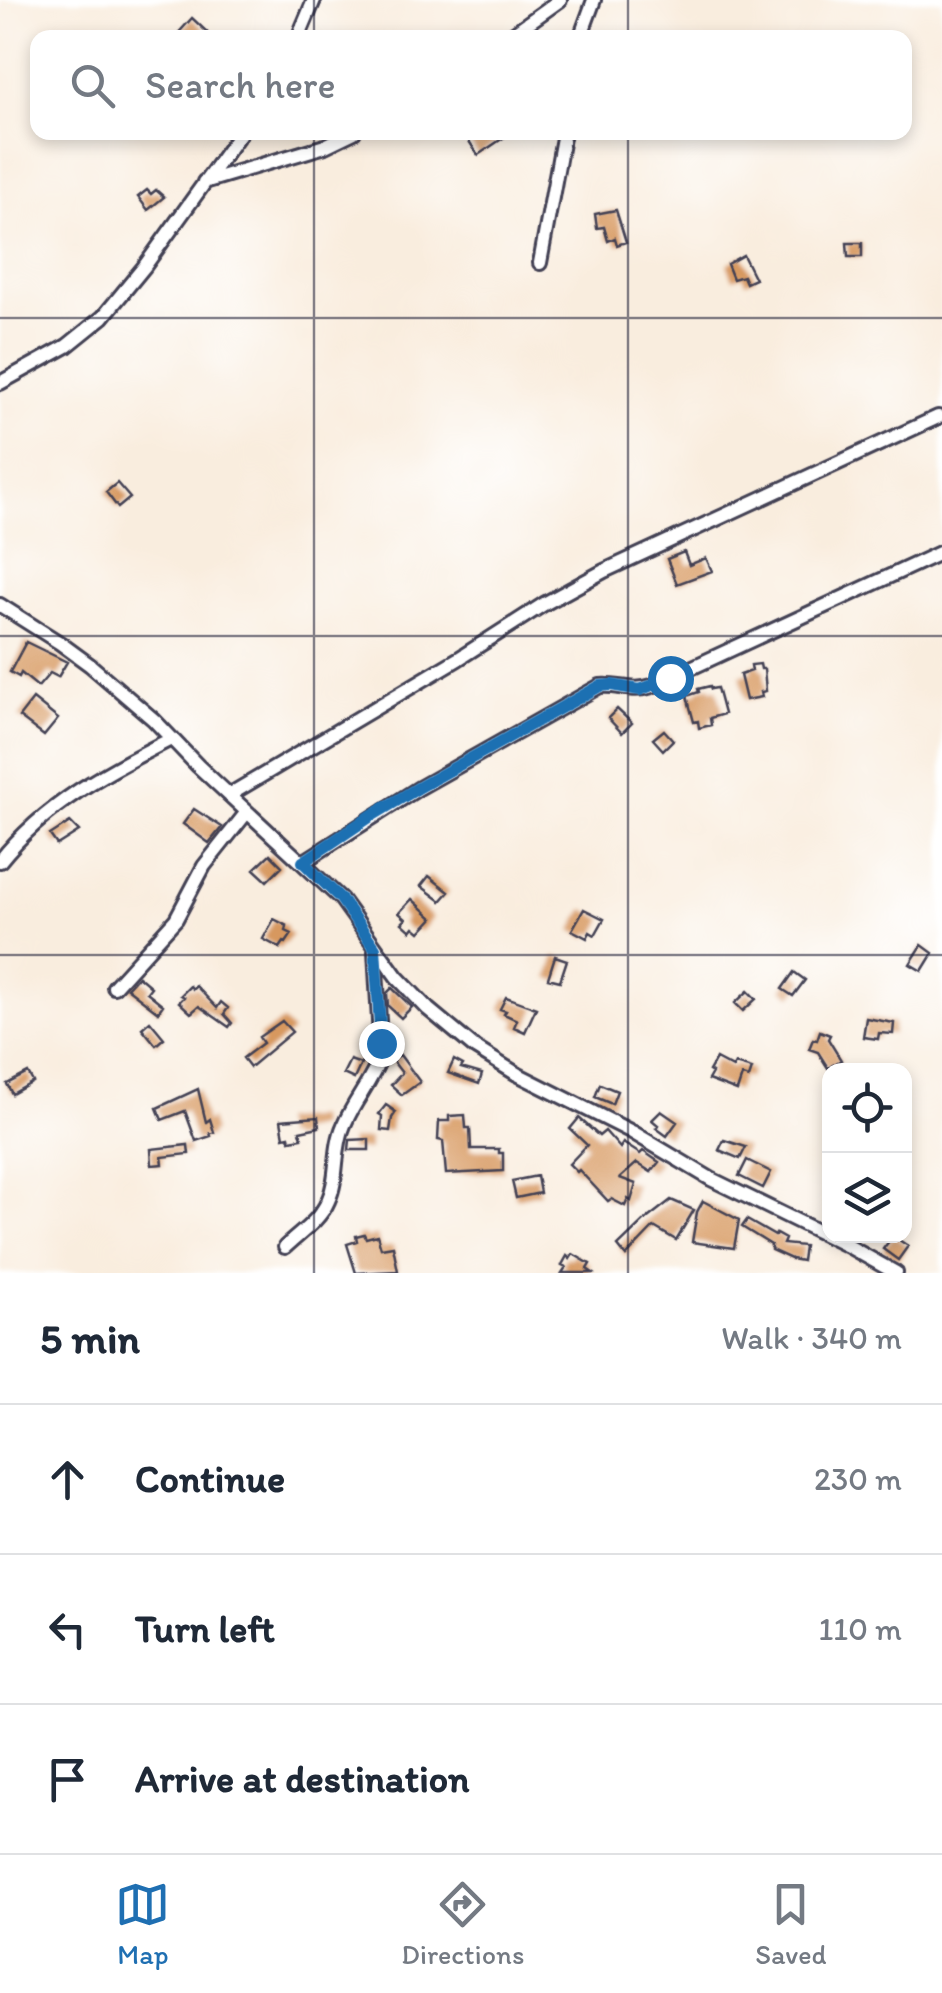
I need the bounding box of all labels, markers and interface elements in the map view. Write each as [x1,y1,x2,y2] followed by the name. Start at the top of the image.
[30,30,912,140] search box
[65,58,120,113] icon: search
[145,62,336,108] text: Search here
[648,656,694,702] route start
[359,1021,405,1067] route end
[822,1063,912,1243] map controls
[822,1063,912,1153] button: locate
[822,1153,912,1243] button: layers
[40,1313,140,1364] text: 5 min
[721,1319,902,1357] text: Walk · 340 m
[40,1452,95,1507] icon: ahead
[135,1456,285,1502] text: Continue
[814,1460,902,1498] text: 230 m
[40,1602,95,1657] icon: left
[135,1606,275,1652] text: Turn left
[818,1610,902,1648] text: 110 m
[40,1752,95,1807] icon: arrive
[135,1756,470,1802] text: Arrive at destination
[115,1877,170,1971] tab: Map
[401,1877,524,1971] tab: Directions
[755,1877,827,1971] tab: Saved

